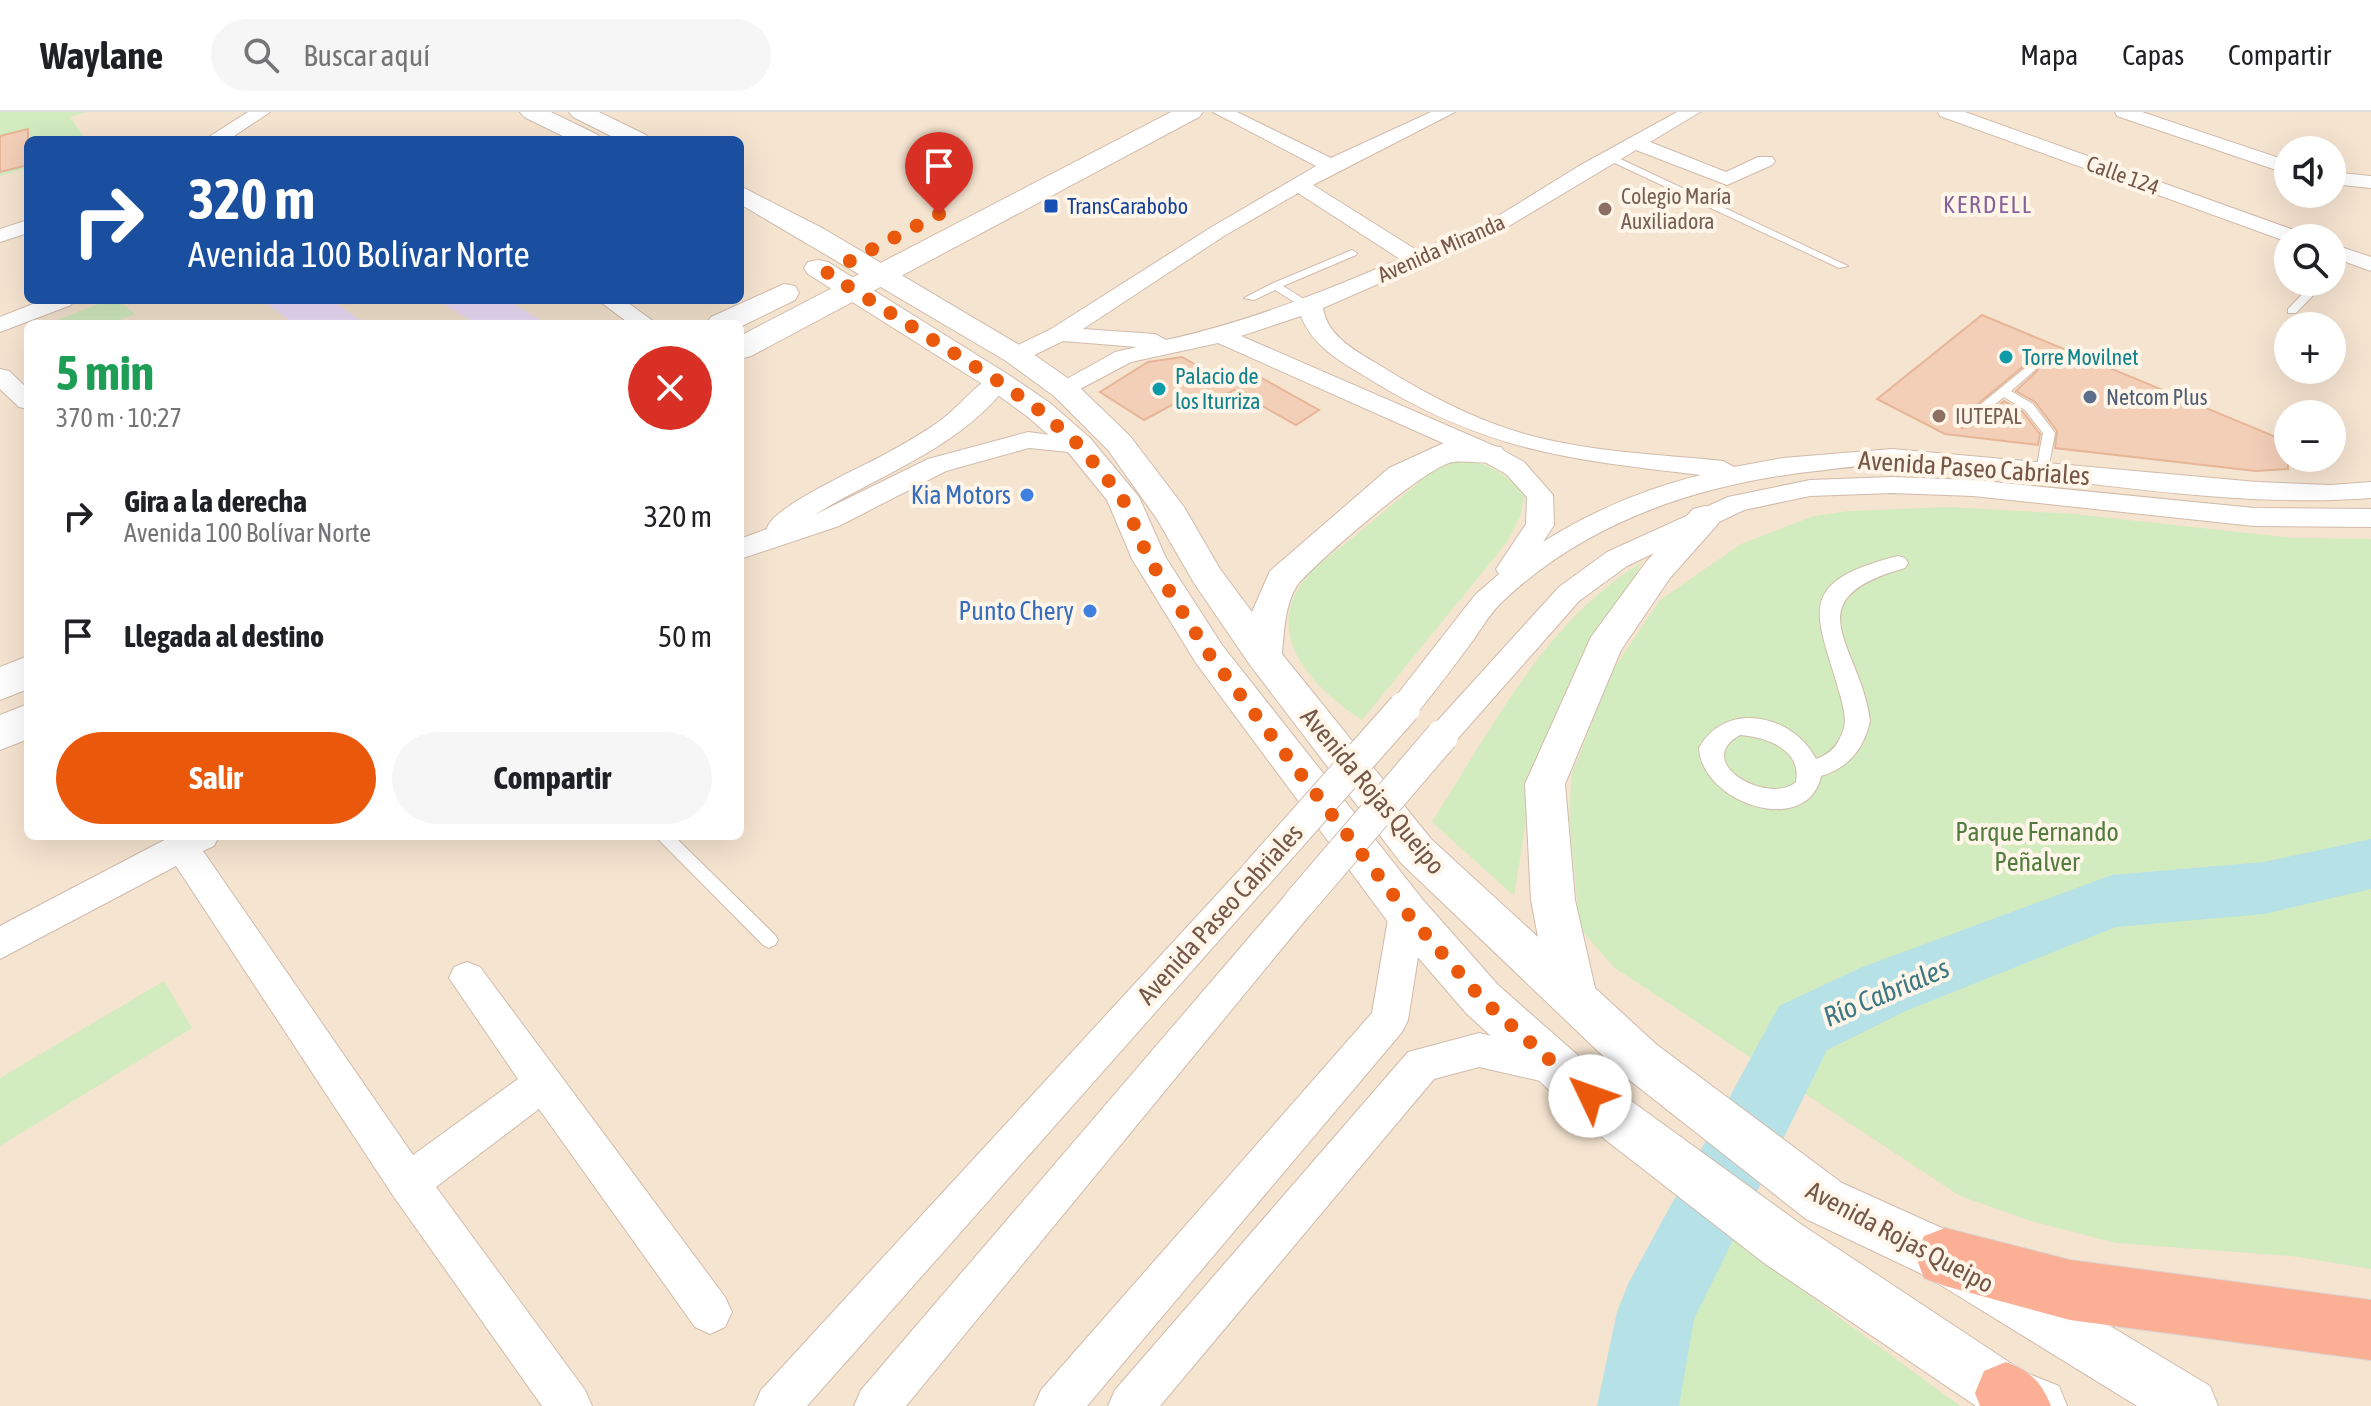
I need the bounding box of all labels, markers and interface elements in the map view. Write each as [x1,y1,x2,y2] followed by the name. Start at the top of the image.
[211,19,771,91] search box
[239,33,283,77] icon: search
[40,34,163,77] text: Waylane
[303,38,430,72] text: Buscar aquí
[2020,39,2078,71] text: Mapa
[2122,39,2184,71] text: Capas
[2228,39,2331,71] text: Compartir
[905,132,973,214] pin
[2274,136,2346,472] map controls
[2274,136,2346,208] button: sound
[917,144,961,188] icon: arrive
[2083,150,2163,200] street label: Calle 124
[188,167,315,231] text: 320 m
[56,168,160,272] icon: right
[1621,183,1731,234] place label: Colegio María Auxiliadora
[1943,191,2033,218] district label: KERDELL
[1067,193,1188,219] place label: TransCarabobo
[1042,197,1060,215] marker: TransCarabobo
[1596,200,1614,218] marker: Colegio María Auxiliadora
[1373,208,1509,288] street label: Avenida Miranda
[2274,224,2346,296] button: search
[188,233,530,275] text: Avenida 100 Bolívar Norte
[2274,312,2346,384] button: +
[2022,344,2138,370] place label: Torre Movilnet
[56,345,154,400] text: 5 min
[628,346,712,430] button: close
[1997,348,2015,366] marker: Torre Movilnet
[1175,363,1261,414] place label: Palacio de los Iturriza
[1150,380,1168,398] marker: Palacio de los Iturriza
[2106,384,2208,410] place label: Netcom Plus
[2081,388,2099,406] marker: Netcom Plus
[2274,400,2346,472] button: −
[56,403,182,433] text: 370 m · 10:27
[1955,403,2022,429] place label: IUTEPAL
[1930,407,1948,425] marker: IUTEPAL
[1857,445,2091,491] street label: Avenida Paseo Cabriales
[911,480,1011,510] place label: Kia Motors
[124,484,307,518] text: Gira a la derecha
[1018,486,1036,504] marker: Kia Motors
[56,494,100,538] icon: right
[644,499,712,533] text: 320 m
[124,518,371,548] text: Avenida 100 Bolívar Norte
[959,596,1074,626] place label: Punto Chery
[1081,602,1099,620] marker: Punto Chery
[56,614,100,658] icon: arrive
[124,619,324,653] text: Llegada al destino
[658,619,712,653] text: 50 m
[1295,702,1451,880] street label: Avenida Rojas Queipo
[56,732,376,824] button: Salir
[392,732,712,824] button: Compartir
[1955,817,2119,877] park label: Parque Fernando Peñalver
[1131,818,1309,1010] street label: Avenida Paseo Cabriales
[1818,951,1954,1033] water label: Río Cabriales
[1548,1054,1632,1138] position arrow
[1801,1175,1999,1299] street label: Avenida Rojas Queipo

